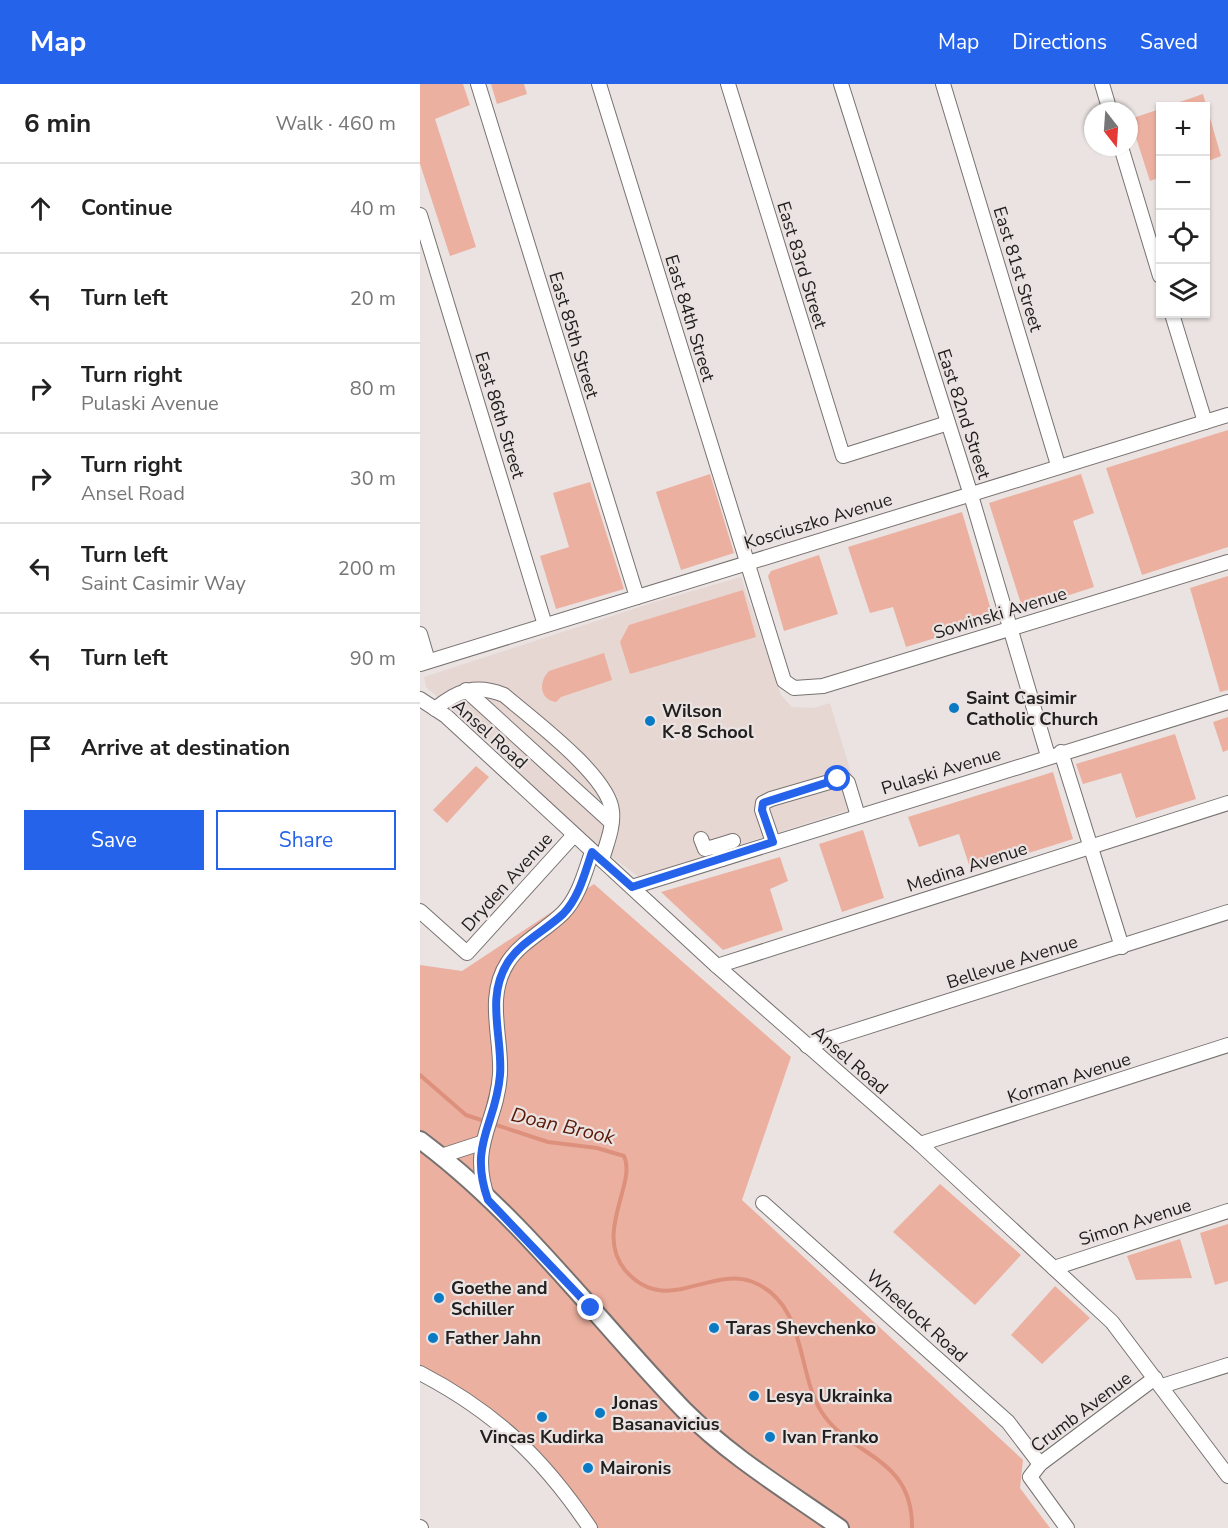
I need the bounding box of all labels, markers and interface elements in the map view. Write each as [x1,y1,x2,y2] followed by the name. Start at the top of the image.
[30,23,86,61] text: Map
[938,28,979,56] text: Map
[1012,28,1107,56] text: Directions
[1140,28,1198,56] text: Saved
[1084,102,1138,156] north arrow
[1156,102,1210,318] map controls
[1156,102,1210,156] button: +
[24,106,91,141] text: 6 min
[276,110,396,137] text: Walk · 460 m
[1156,156,1210,210] button: −
[24,192,57,225] icon: ahead
[81,193,172,223] text: Continue
[350,195,396,222] text: 40 m
[771,199,833,332] street label: East 83rd Street
[988,204,1049,335] street label: East 81st Street
[1156,210,1210,264] button: locate
[659,252,721,385] street label: East 84th Street
[1156,264,1210,318] button: layers
[543,269,605,402] street label: East 85th Street
[24,282,57,315] icon: left
[81,283,168,313] text: Turn left
[350,285,396,312] text: 20 m
[932,346,997,483] street label: East 82nd Street
[469,349,531,482] street label: East 86th Street
[81,360,182,390] text: Turn right
[24,372,57,405] icon: right
[350,375,396,402] text: 80 m
[81,390,219,417] text: Pulaski Avenue
[81,450,182,480] text: Turn right
[24,462,57,495] icon: right
[350,465,396,492] text: 30 m
[81,480,185,507] text: Ansel Road
[741,487,895,555] street label: Kosciuszko Avenue
[81,540,168,570] text: Turn left
[24,552,57,585] icon: left
[338,555,396,582] text: 200 m
[81,570,246,597] text: Saint Casimir Way
[930,581,1070,645] street label: Sowinski Avenue
[24,642,57,675] icon: left
[81,643,168,673] text: Turn left
[350,645,396,672] text: 90 m
[966,686,1098,731] place label: Saint Casimir Catholic Church
[447,694,533,774] street label: Ansel Road
[662,699,754,744] place label: Wilson K-8 School
[947,701,961,715] marker: Saint Casimir Catholic Church
[643,714,657,728] marker: Wilson K-8 School
[24,732,57,765] icon: arrive
[81,733,290,763] text: Arrive at destination
[878,741,1004,801] street label: Pulaski Avenue
[824,765,850,791] route start
[24,810,204,870] button: Save
[216,810,396,870] button: Share
[456,827,558,937] street label: Dryden Avenue
[904,836,1030,898] street label: Medina Avenue
[943,929,1081,995] street label: Bellevue Avenue
[807,1020,893,1100] street label: Ansel Road
[1004,1047,1134,1109] street label: Korman Avenue
[508,1101,619,1151] water label: Doan Brook
[1076,1193,1194,1251] street label: Simon Avenue
[861,1264,973,1368] street label: Wheelock Road
[451,1276,548,1321] place label: Goethe and Schiller
[432,1291,446,1305] marker: Goethe and Schiller
[577,1294,603,1320] route end
[726,1316,876,1340] place label: Taras Shevchenko
[707,1321,721,1335] marker: Taras Shevchenko
[445,1326,541,1350] place label: Father Jahn
[426,1331,440,1345] marker: Father Jahn
[1026,1366,1136,1458] street label: Crumb Avenue
[766,1384,893,1408] place label: Lesya Ukrainka
[747,1389,761,1403] marker: Lesya Ukrainka
[611,1391,720,1436] place label: Jonas Basanavicius
[593,1406,607,1420] marker: Jonas Basanavicius
[535,1410,549,1424] marker: Vincas Kudirka
[479,1425,604,1449] place label: Vincas Kudirka
[782,1425,879,1449] place label: Ivan Franko
[763,1430,777,1444] marker: Ivan Franko
[600,1456,671,1480] place label: Maironis
[581,1461,595,1475] marker: Maironis

